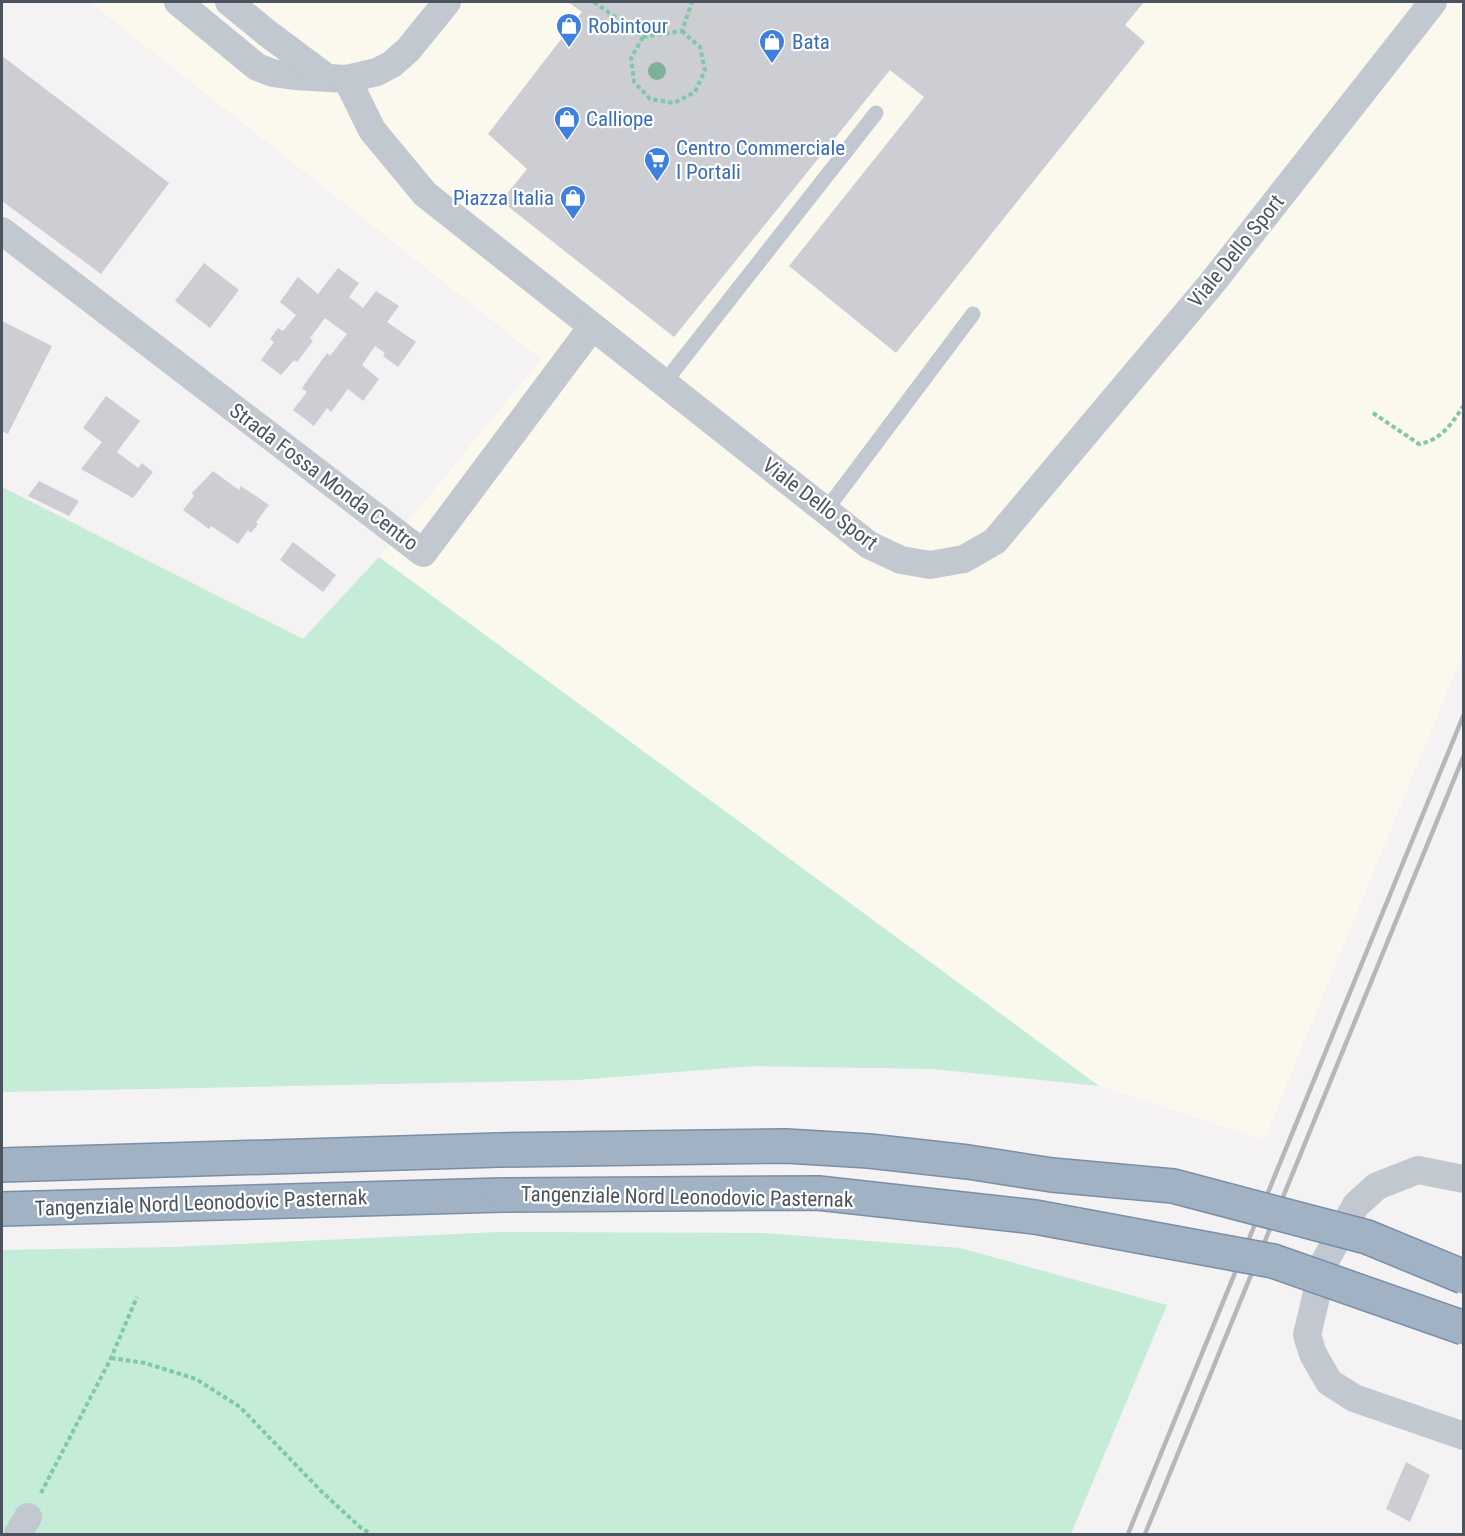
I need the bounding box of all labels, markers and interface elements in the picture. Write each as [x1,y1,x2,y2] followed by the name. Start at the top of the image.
[554,11,584,49] shop icon: Robintour
[588,14,668,38] place label: Robintour
[757,27,787,65] shop icon: Bata
[792,30,830,54] place label: Bata
[552,104,582,142] shop icon: Calliope
[586,107,653,131] place label: Calliope
[676,136,845,184] place label: Centro Commerciale I Portali
[642,145,672,183] supermarket icon: Centro Commerciale I Portali
[558,183,588,221] shop icon: Piazza Italia
[453,186,554,210] place label: Piazza Italia
[1183,190,1289,312] street label: Viale Dello Sport
[225,398,423,556] street label: Strada Fossa Monda Centro
[758,453,882,555] street label: Viale Dello Sport
[521,1182,854,1212] street label: Tangenziale Nord Leonodovic Pasternak
[34,1185,368,1221] street label: Tangenziale Nord Leonodovic Pasternak

